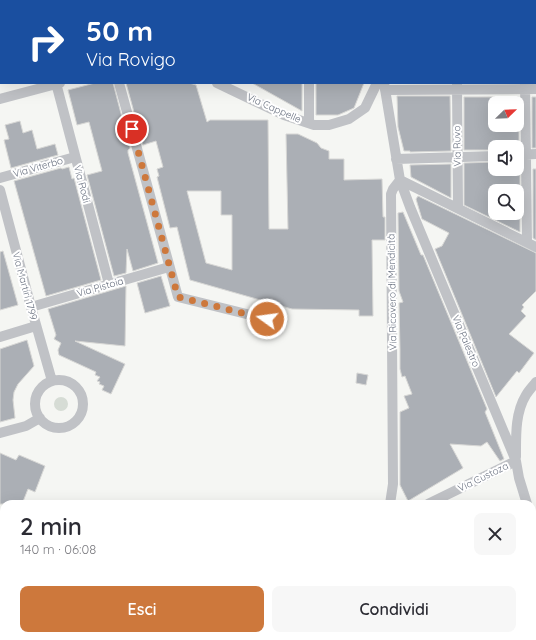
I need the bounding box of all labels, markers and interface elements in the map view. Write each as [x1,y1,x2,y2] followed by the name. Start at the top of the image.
[86,13,153,48] text: 50 m
[20,16,72,68] icon: right
[86,48,176,71] text: Via Rovigo
[245,90,303,126] street label: Via Cappelle
[488,96,524,132] north arrow
[488,96,524,220] map controls
[115,112,149,146] pin
[121,118,143,140] icon: arrive
[450,125,464,167] street label: Via Ruvo
[488,140,524,176] button: sound
[12,154,64,180] street label: Via Viterbo
[71,164,93,204] street label: Via Rodi
[488,184,524,220] button: search
[384,234,400,350] street label: Via Ricovero di Mendicità
[10,251,40,322] street label: Via Martiri 1799
[75,274,125,300] street label: Via Pistoia
[246,298,288,340] position arrow
[449,313,483,369] street label: Via Palestro
[456,459,510,495] street label: Via Custoza
[20,511,82,541] text: 2 min
[474,513,516,555] button: close
[20,541,96,557] text: 140 m · 06:08
[20,586,264,632] button: Esci
[272,586,516,632] button: Condividi

